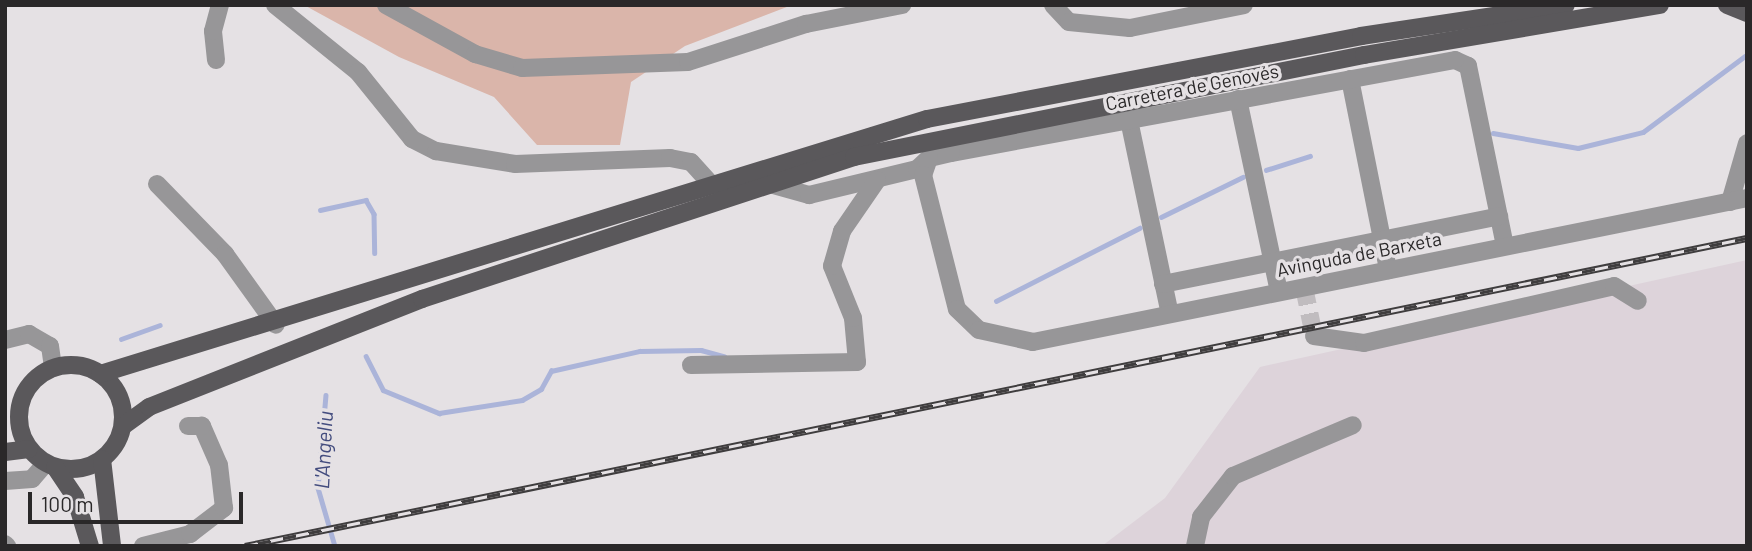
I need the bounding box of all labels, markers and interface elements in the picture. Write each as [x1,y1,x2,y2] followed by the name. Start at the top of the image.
[1103,59,1281,115] street label: Carretera de Genovés
[1275,227,1443,281] street label: Avinguda de Barxeta
[308,410,338,490] water label: L'Angeliu
[32,477,247,522] scale bar
[41,491,94,516] text: 100 m

